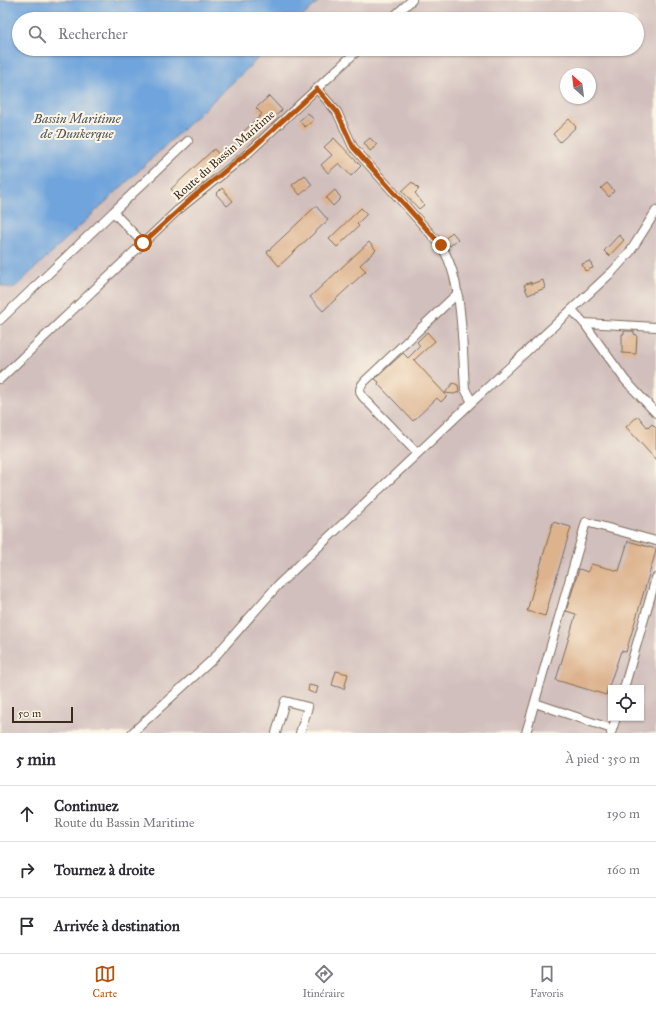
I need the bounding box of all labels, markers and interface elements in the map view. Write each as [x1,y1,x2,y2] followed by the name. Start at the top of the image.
[12,12,644,56] search box
[26,23,48,45] icon: search
[58,25,128,43] text: Rechercher
[560,68,596,104] north arrow
[170,107,278,203] street label: Route du Bassin Maritime
[32,111,122,142] water label: Bassin Maritime de Dunkerque
[134,234,152,252] route start
[432,236,450,254] route end
[608,685,644,721] map controls
[608,685,644,721] button: locate
[12,705,73,724] scale bar
[18,707,41,720] text: 50 m
[16,749,56,770] text: 5 min
[566,751,640,767] text: À pied · 350 m
[54,797,119,815] text: Continuez
[16,803,38,825] icon: ahead
[607,806,640,822] text: 190 m
[54,815,194,831] text: Route du Bassin Maritime
[16,859,38,881] icon: right
[54,861,155,879] text: Tournez à droite
[607,862,640,878] text: 160 m
[16,915,38,937] icon: arrive
[54,917,180,935] text: Arrivée à destination
[93,963,117,1000] tab: Carte
[302,963,345,1000] tab: Itinéraire
[530,963,563,1000] tab: Favoris

